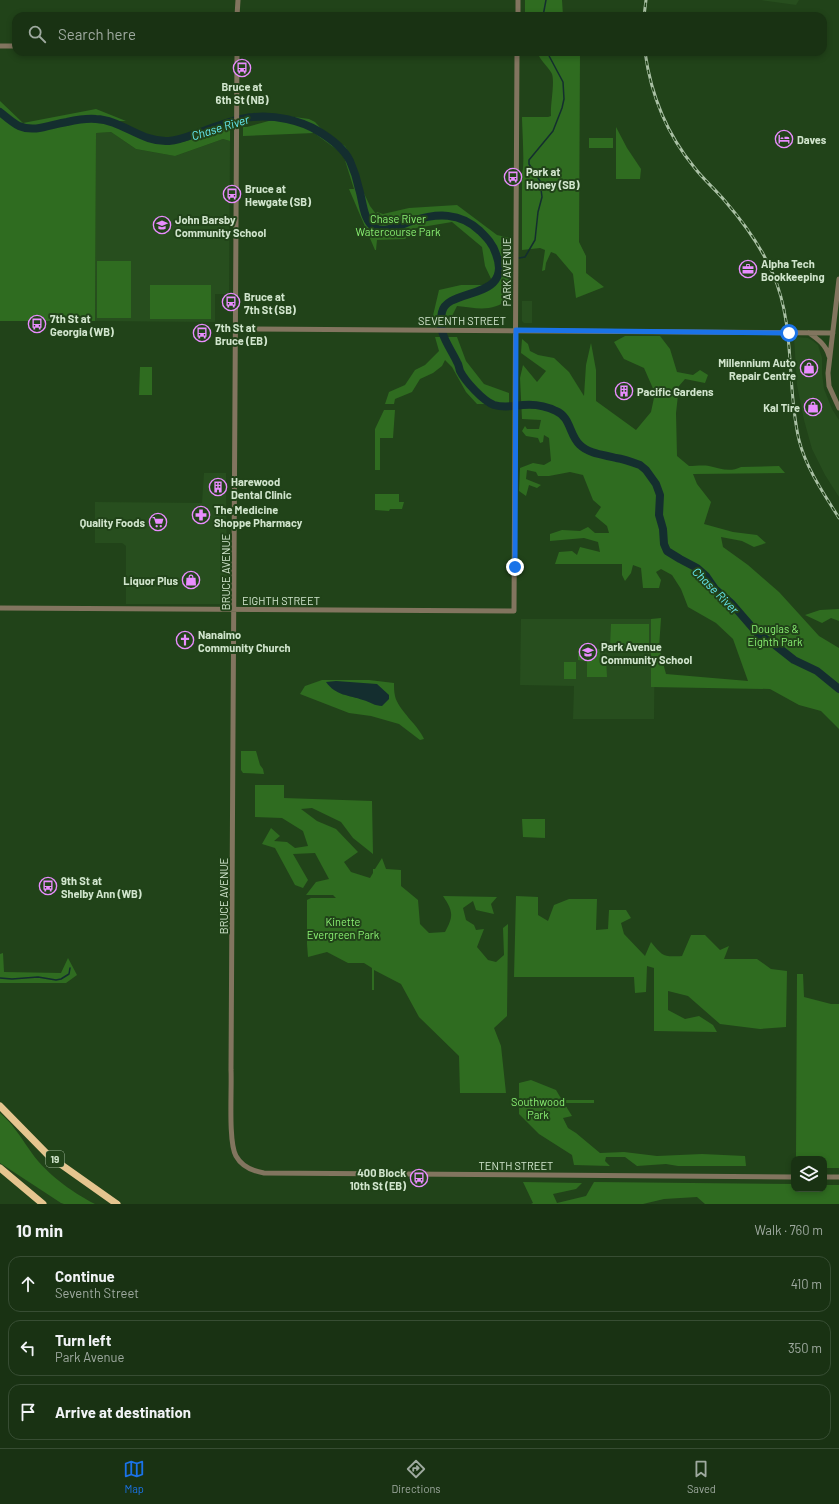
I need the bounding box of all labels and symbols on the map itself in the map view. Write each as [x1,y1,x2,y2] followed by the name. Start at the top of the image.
[232,58,252,78] bus stop icon: Bruce at 6th St (NB)
[216,80,269,106] place label: Bruce at 6th St (NB)
[189,111,251,142] water label: Chase River
[774,129,794,149] hotel icon: Daves
[797,133,827,146] place label: Daves
[526,165,580,191] place label: Park at Honey (SB)
[503,167,523,187] bus stop icon: Park at Honey (SB)
[245,182,311,208] place label: Bruce at Hewgate (SB)
[222,184,242,204] bus stop icon: Bruce at Hewgate (SB)
[356,212,441,238] park label: Chase River Watercourse Park
[175,213,267,239] place label: John Barsby Community School
[152,215,172,235] school or university icon: John Barsby Community School
[500,237,513,306] street label: PARK AVENUE
[761,257,825,283] place label: Alpha Tech Bookkeeping
[738,259,758,279] office icon: Alpha Tech Bookkeeping
[244,290,296,316] place label: Bruce at 7th St (SB)
[221,292,241,312] bus stop icon: Bruce at 7th St (SB)
[50,312,114,338] place label: 7th St at Georgia (WB)
[27,314,47,334] bus stop icon: 7th St at Georgia (WB)
[418,314,506,327] street label: SEVENTH STREET
[215,321,267,347] place label: 7th St at Bruce (EB)
[192,323,212,343] bus stop icon: 7th St at Bruce (EB)
[780,324,798,342] route start
[718,356,796,382] place label: Millennium Auto Repair Centre
[799,358,819,378] shop icon: Millennium Auto Repair Centre
[614,381,634,401] building icon: Pacific Gardens
[637,385,714,398] place label: Pacific Gardens
[803,397,823,417] shop icon: Kal Tire
[763,401,800,414] place label: Kal Tire
[231,475,292,501] place label: Harewood Dental Clinic
[208,477,228,497] building icon: Harewood Dental Clinic
[214,503,303,529] place label: The Medicine Shoppe Pharmacy
[191,505,211,525] pharmacy icon: The Medicine Shoppe Pharmacy
[148,512,168,532] supermarket icon: Quality Foods
[80,516,145,529] place label: Quality Foods
[219,533,232,610] street label: BRUCE AVENUE
[506,558,524,576] route end
[690,564,743,617] water label: Chase River
[181,570,201,590] shop icon: Liquor Plus
[123,574,178,587] place label: Liquor Plus
[242,594,320,607] street label: EIGHTH STREET
[747,622,803,648] park label: Douglas & Eighth Park
[198,628,291,654] place label: Nanaimo Community Church
[175,630,195,650] church icon: Nanaimo Community Church
[601,640,693,666] place label: Park Avenue Community School
[578,642,598,662] school or university icon: Park Avenue Community School
[217,857,230,934] street label: BRUCE AVENUE
[61,874,142,900] place label: 9th St at Shelby Ann (WB)
[38,876,58,896] bus stop icon: 9th St at Shelby Ann (WB)
[307,915,380,941] park label: Kinette Evergreen Park
[511,1095,565,1121] park label: Southwood Park
[46,1151,64,1167] road number: 19
[479,1159,553,1172] street label: TENTH STREET
[350,1166,406,1192] place label: 400 Block 10th St (EB)
[409,1168,429,1188] bus stop icon: 400 Block 10th St (EB)

